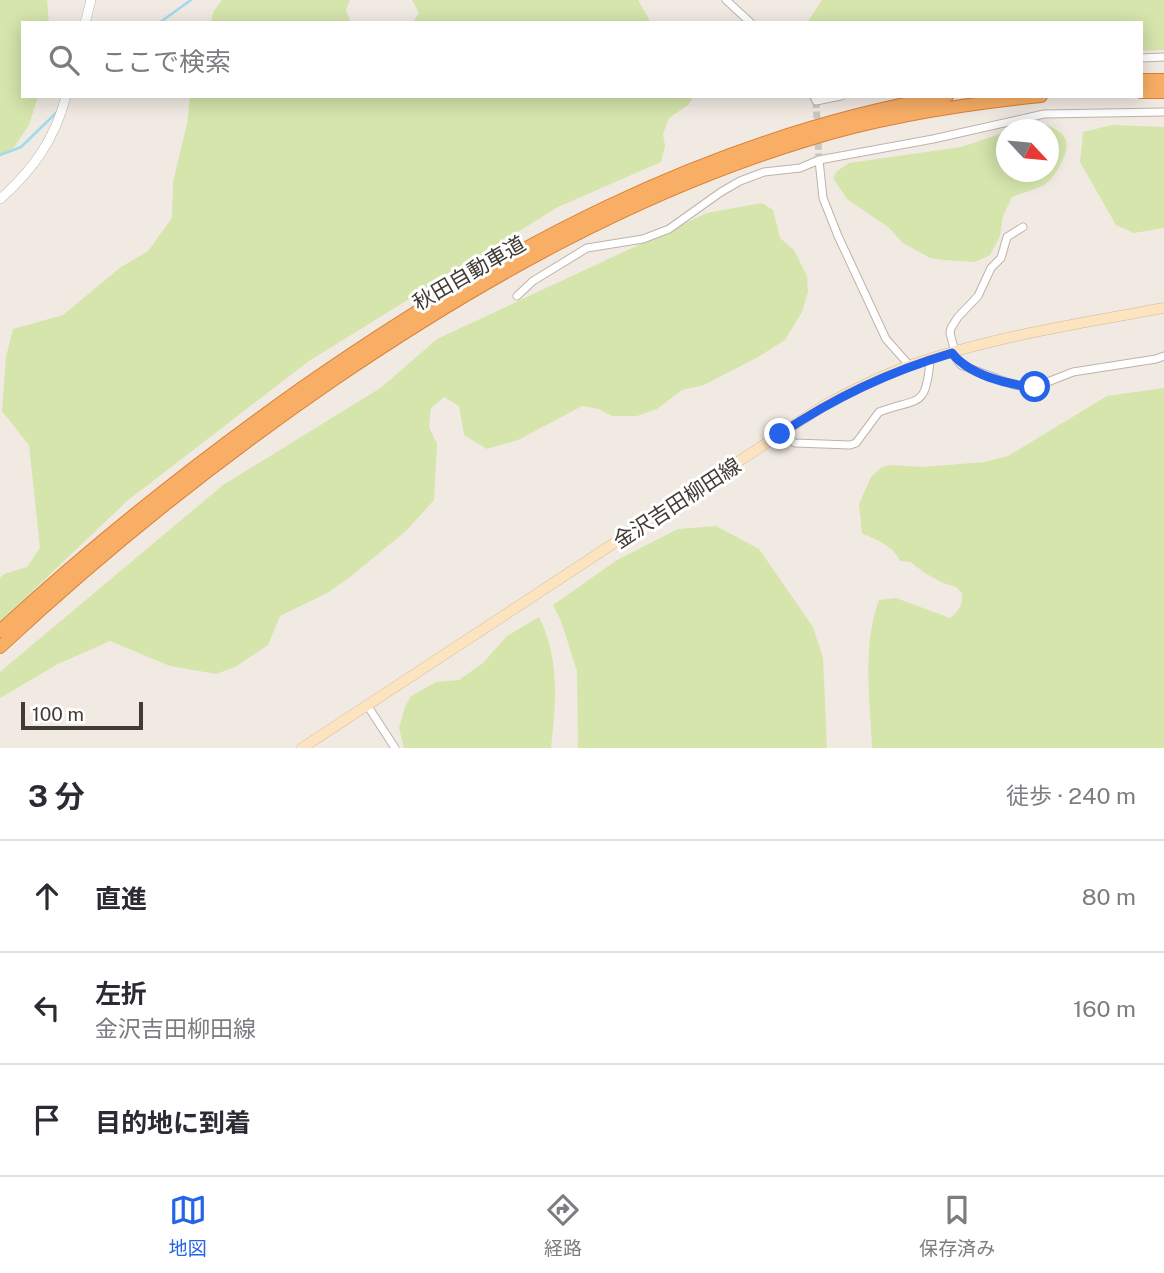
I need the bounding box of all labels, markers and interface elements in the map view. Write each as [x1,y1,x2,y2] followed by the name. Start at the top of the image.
[21,21,1143,98] search box
[45,41,83,79] icon: search
[101,46,231,77] text: ここで検索
[996,119,1059,182] north arrow
[408,231,530,315] street label: 秋田自動車道
[1019,371,1050,402] route start
[764,418,795,449] route end
[609,452,745,554] street label: 金沢吉田柳田線
[21,699,144,731] scale bar
[32,703,84,725] text: 100 m
[28,778,85,814] text: 3 分
[1006,782,1136,809] text: 徒歩 · 240 m
[28,877,66,915] icon: ahead
[95,883,147,914] text: 直進
[1082,883,1136,910] text: 80 m
[95,978,147,1009] text: 左折
[28,989,66,1027] icon: left
[1073,995,1136,1022] text: 160 m
[95,1015,256,1042] text: 金沢吉田柳田線
[28,1101,66,1139] icon: arrive
[95,1107,251,1138] text: 目的地に到着
[169,1191,207,1260] tab: 地図
[544,1191,582,1260] tab: 経路
[919,1191,995,1260] tab: 保存済み

